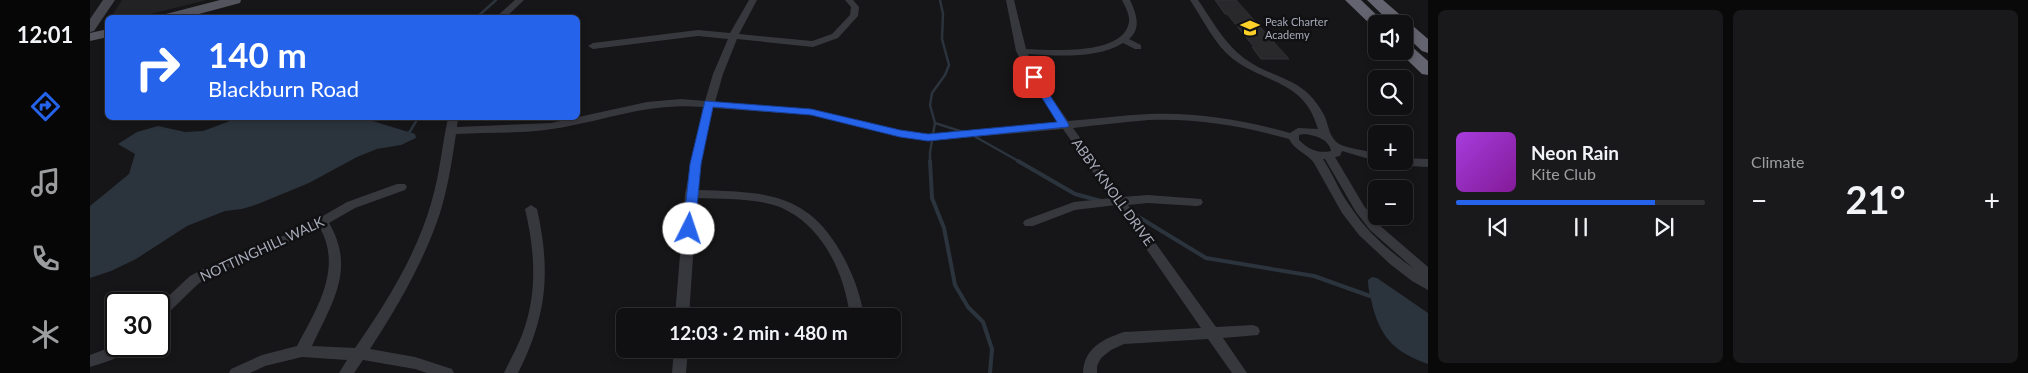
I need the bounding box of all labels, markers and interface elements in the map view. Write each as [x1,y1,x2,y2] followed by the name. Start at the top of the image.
[1265,15,1328,41] place label: Peak Charter Academy
[1368,15,1413,225] map controls
[1368,15,1413,60] button: sound
[1239,17,1261,39] school or university icon: Peak Charter Academy
[17,21,73,48] text: 12:01
[208,33,307,75] text: 140 m
[125,35,190,100] icon: right
[1013,56,1055,98] pin
[1020,63,1048,91] icon: arrive
[1368,70,1413,115] button: search
[208,75,359,102] text: Blackburn Road
[28,89,63,124] icon: directions
[1368,125,1413,170] button: +
[1069,135,1158,249] street label: ABBY KNOLL DRIVE
[1531,141,1619,164] text: Neon Rain
[1751,152,1804,171] text: Climate
[1531,164,1596,183] text: Kite Club
[28,165,63,200] icon: music
[1846,176,1905,222] text: 21°
[1368,180,1413,225] button: −
[1751,183,1767,217] text: −
[1984,183,2000,217] text: +
[662,202,714,254] position arrow
[197,212,327,285] street label: NOTTINGHILL WALK
[1484,213,1512,241] icon: previous
[1567,213,1595,241] icon: pause
[1650,213,1678,241] icon: next
[28,241,63,276] icon: phone
[105,292,170,357] speed limit sign: 30
[28,317,63,352] icon: climate
[669,321,848,344] text: 12:03 · 2 min · 480 m

